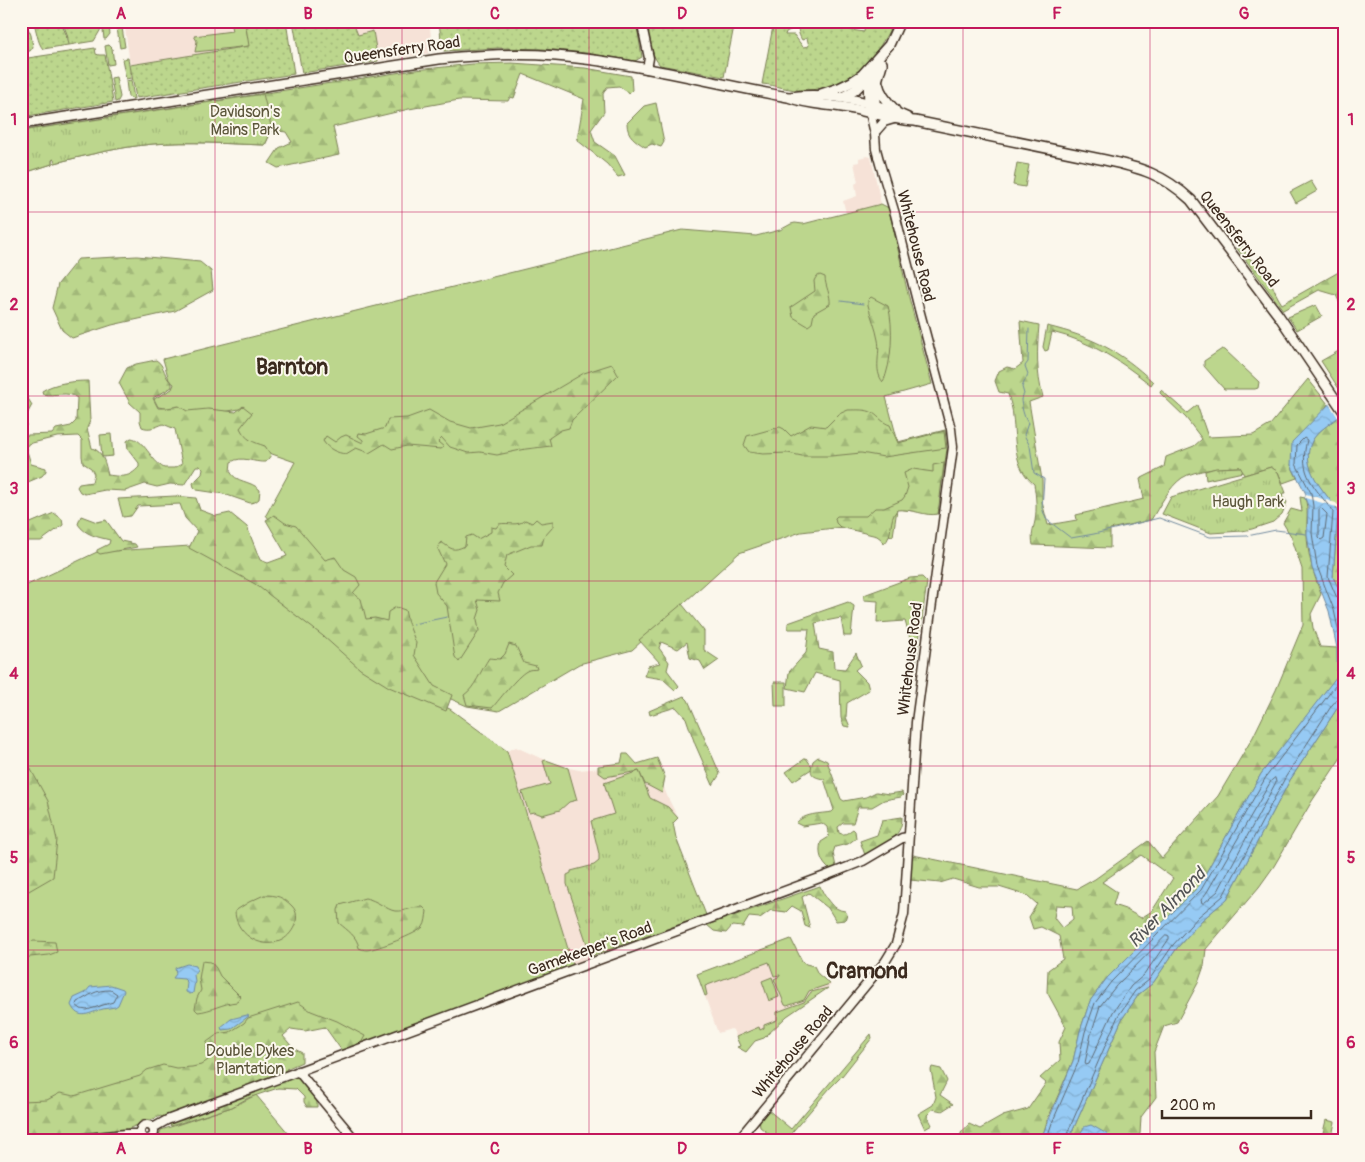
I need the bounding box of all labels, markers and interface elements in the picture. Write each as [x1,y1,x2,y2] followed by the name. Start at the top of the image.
[116,4,127,24] text: A
[303,4,313,24] text: B
[490,4,500,24] text: C
[677,4,687,24] text: D
[866,4,875,24] text: E
[1052,4,1062,24] text: F
[1239,4,1250,24] text: G
[342,32,462,68] street label: Queensferry Road
[210,102,280,140] park label: Davidson's Mains Park
[11,110,17,130] text: 1
[1348,110,1354,130] text: 1
[1195,187,1283,291] street label: Queensferry Road
[892,188,940,304] street label: Whitehouse Road
[10,295,19,315] text: 2
[1347,295,1356,315] text: 2
[256,354,328,381] district label: Barnton
[10,479,19,499] text: 3
[1347,479,1356,499] text: 3
[1212,492,1285,512] park label: Haugh Park
[893,601,927,717] street label: Whitehouse Road
[9,664,19,684] text: 4
[1346,664,1356,684] text: 4
[10,848,19,868] text: 5
[1347,848,1356,868] text: 5
[1123,862,1212,953] water label: River Almond
[525,917,655,981] street label: Gamekeeper's Road
[826,958,908,985] district label: Cramond
[749,1002,837,1102] street label: Whitehouse Road
[9,1033,19,1053] text: 6
[1346,1033,1356,1053] text: 6
[206,1041,294,1079] park label: Double Dykes Plantation
[1162,1087,1311,1119] scale bar
[1170,1096,1215,1115] text: 200 m
[116,1139,127,1159] text: A
[303,1139,313,1159] text: B
[490,1139,500,1159] text: C
[677,1139,687,1159] text: D
[866,1139,875,1159] text: E
[1052,1139,1062,1159] text: F
[1239,1139,1250,1159] text: G

